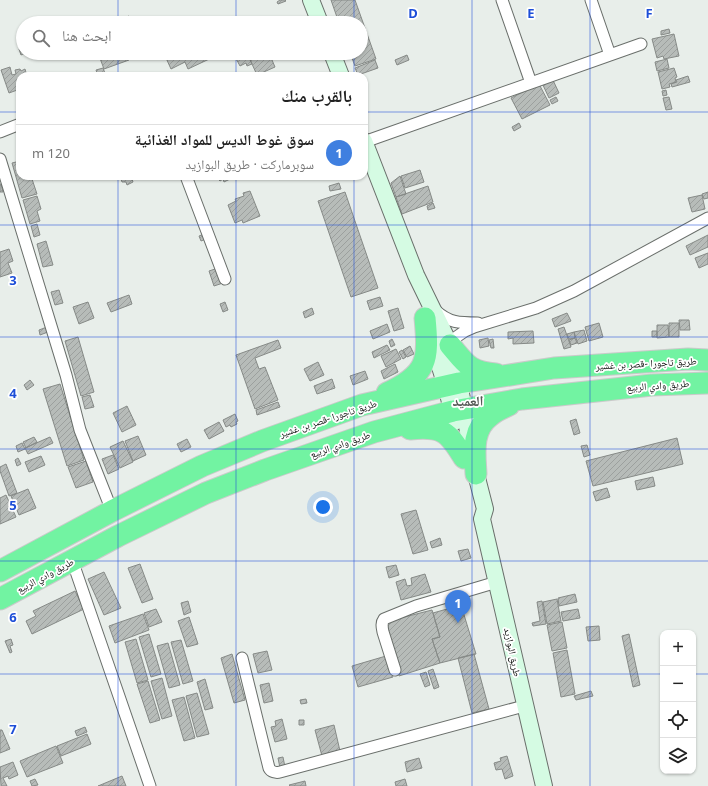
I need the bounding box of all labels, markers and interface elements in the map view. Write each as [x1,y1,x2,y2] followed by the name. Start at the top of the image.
[408,4,418,22] text: D
[527,4,535,22] text: E
[645,4,653,22] text: F
[16,16,368,60] search box
[62,25,112,45] text: ابحث هنا
[30,27,52,49] icon: search
[281,84,352,107] text: بالقرب منك
[135,129,314,149] text: سوق غوط الديس للمواد الغذائية
[32,144,70,162] text: 120 m
[335,144,343,162] text: 1
[186,155,314,173] text: سوبرماركت · طريق البوازيد
[9,271,17,289] text: 3
[594,353,697,373] street label: طريق تاجورا -قصر بن غشير
[626,376,690,396] street label: طريق وادي الربيع
[9,384,17,402] text: 4
[453,391,483,410] district label: العميد
[277,396,379,441] street label: طريق تاجورا -قصر بن غشير
[308,427,373,462] street label: طريق وادي الربيع
[9,496,17,514] text: 5
[313,497,333,517] your location
[14,554,77,597] street label: طريق وادي الربيع
[445,590,471,623] pin: 1
[9,608,17,626] text: 6
[501,626,525,678] street label: طريق البوازيد
[660,630,696,774] map controls
[660,630,696,666] button: +
[660,666,696,702] button: −
[660,702,696,738] button: locate
[9,720,17,738] text: 7
[660,738,696,774] button: layers

